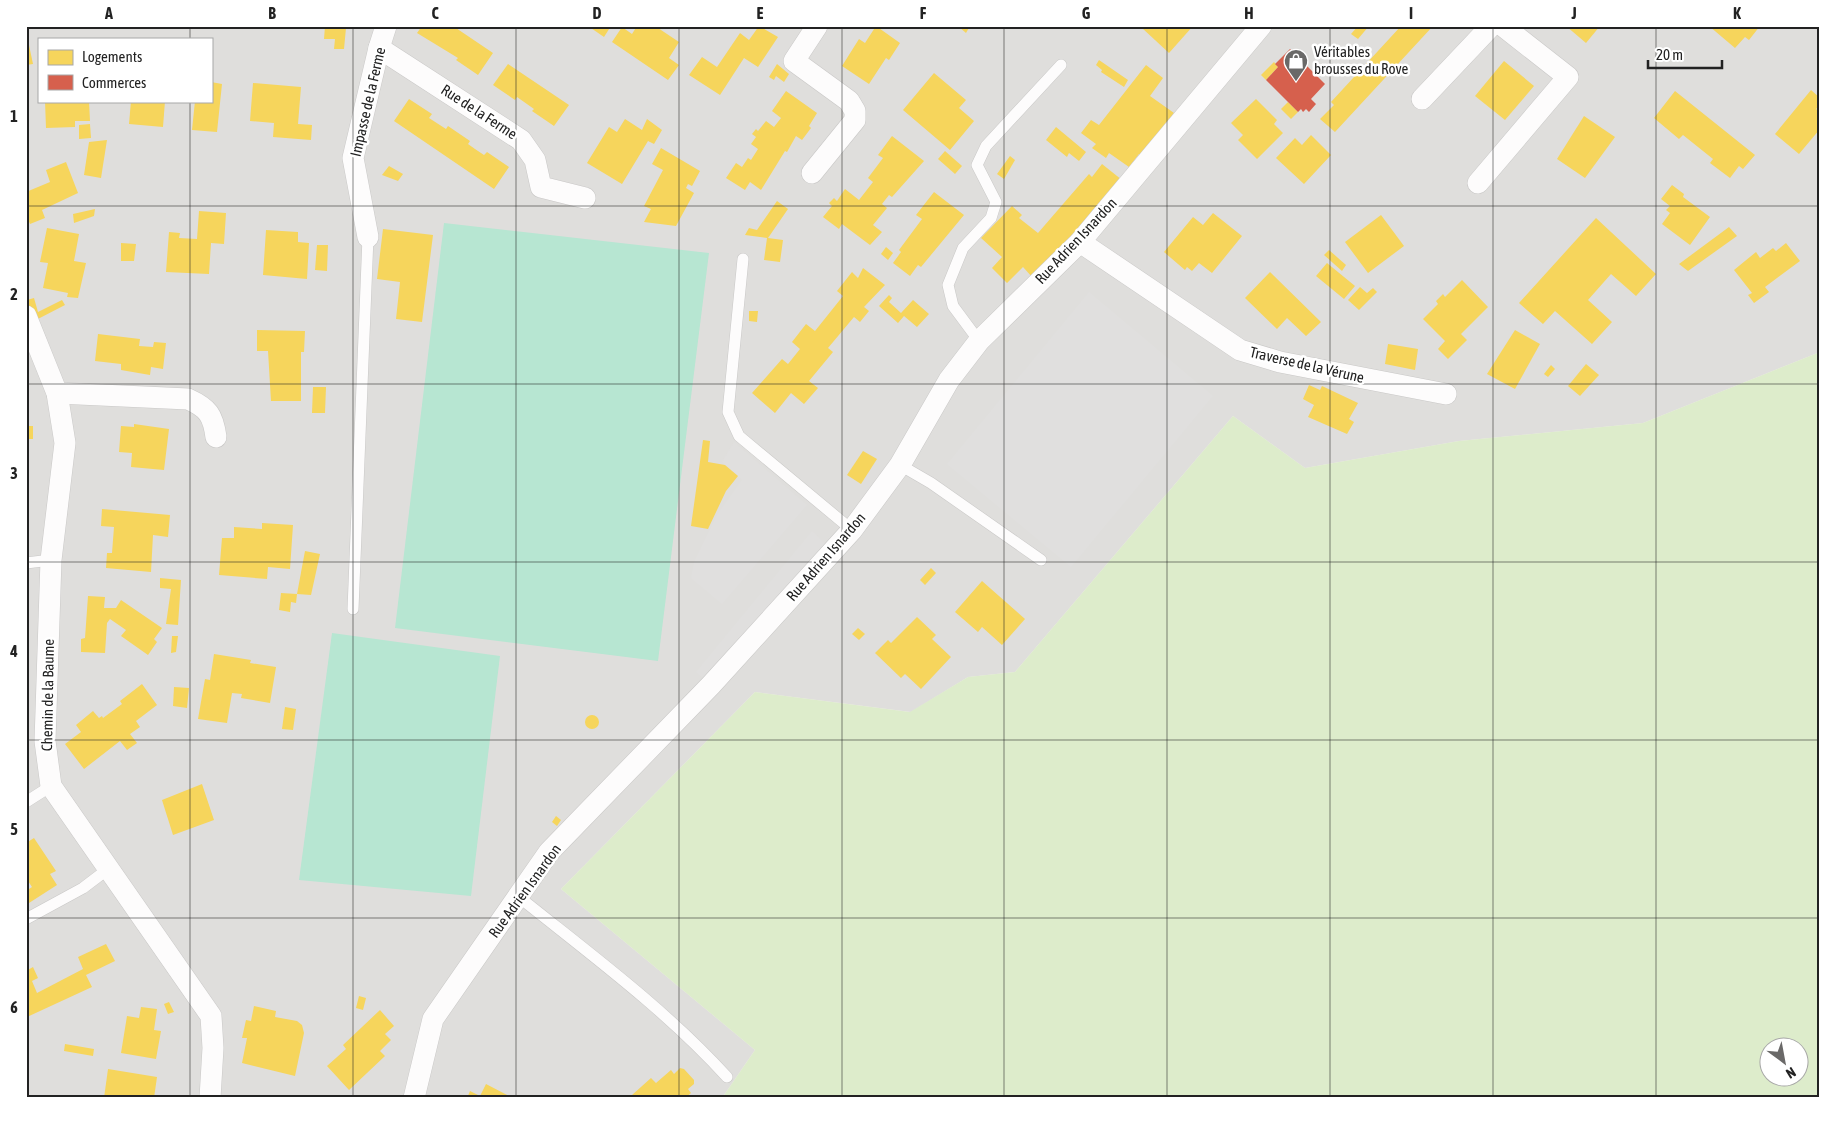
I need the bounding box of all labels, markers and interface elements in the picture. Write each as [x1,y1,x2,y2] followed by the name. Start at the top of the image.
[104,4,113,22] text: A
[268,4,276,22] text: B
[431,4,439,22] text: C
[593,4,602,22] text: D
[757,4,764,22] text: E
[920,4,927,22] text: F
[1082,4,1091,22] text: G
[1244,4,1254,22] text: H
[1409,4,1413,22] text: I
[1570,4,1577,22] text: J
[1733,4,1741,22] text: K
[38,38,212,102] legend
[1648,38,1722,70] scale bar
[1314,43,1408,77] place label: Véritables brousses du Rove
[347,45,388,158] street label: Impasse de la Ferme
[1656,46,1683,63] text: 20 m
[82,48,142,65] text: Logements
[1283,48,1309,82] shop icon: Véritables brousses du Rove
[82,74,146,91] text: Commerces
[438,81,521,143] street label: Rue de la Ferme
[10,107,18,125] text: 1
[1031,194,1120,287] street label: Rue Adrien Isnardon
[10,285,18,303] text: 2
[1248,343,1366,386] street label: Traverse de la Vérune
[10,464,18,482] text: 3
[783,509,869,604] street label: Rue Adrien Isnardon
[38,638,57,751] street label: Chemin de la Baume
[9,642,18,660] text: 4
[10,820,18,838] text: 5
[485,841,564,941] street label: Rue Adrien Isnardon
[10,998,18,1016] text: 6
[1758,1036,1808,1086] north arrow
[1783,1064,1799,1082] text: N

